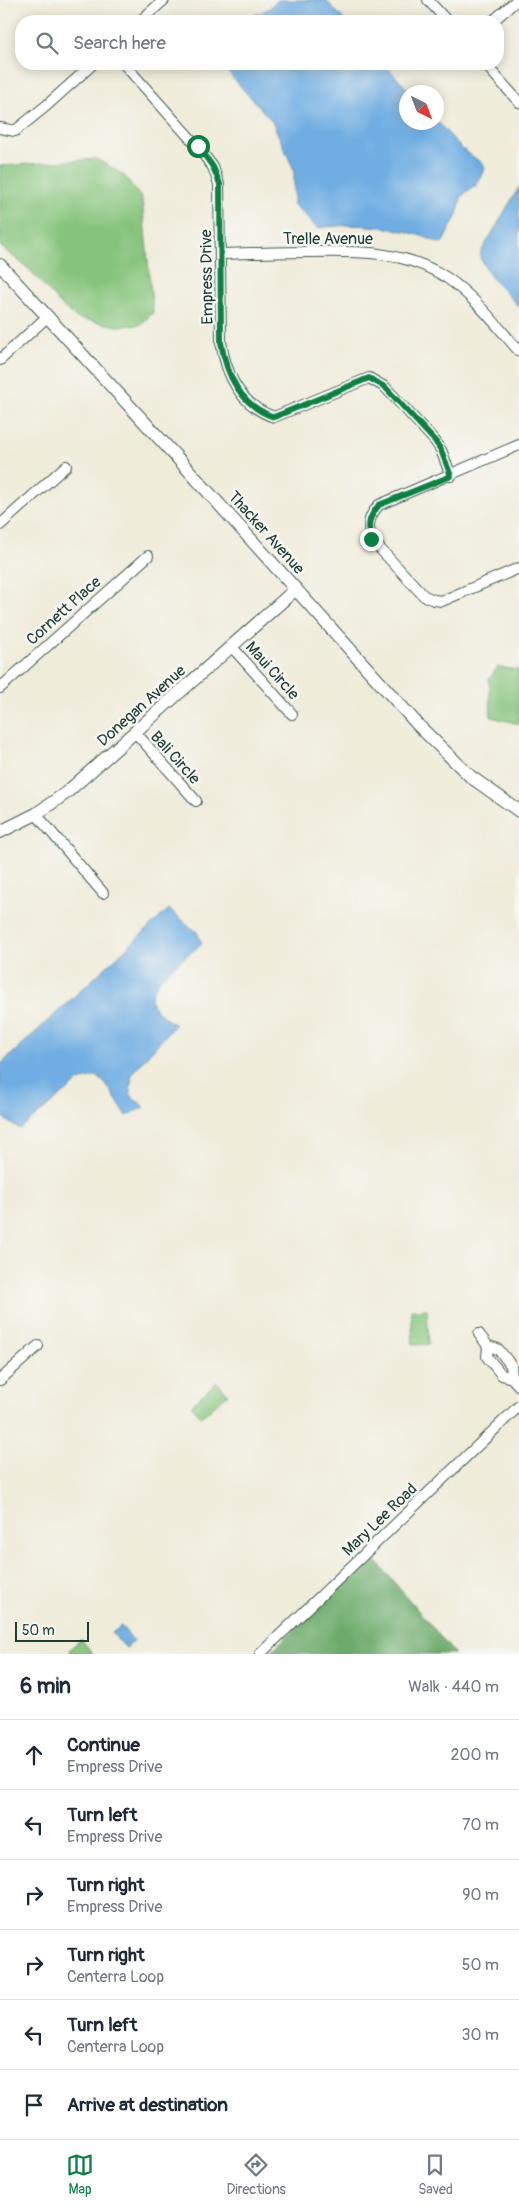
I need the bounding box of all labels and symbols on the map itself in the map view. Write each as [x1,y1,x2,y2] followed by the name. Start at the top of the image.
[399,85,444,130] north arrow
[187,135,210,158] route start
[196,229,218,325] street label: Empress Drive
[283,229,373,249] street label: Trelle Avenue
[224,487,309,578] street label: Thacker Avenue
[360,528,383,551] route end
[22,572,105,649] street label: Cornett Place
[241,637,304,704] street label: Maui Circle
[93,661,190,751] street label: Donegan Avenue
[146,727,204,789] street label: Bali Circle
[338,1479,421,1560] street label: Mary Lee Road
[15,1619,89,1642] scale bar

